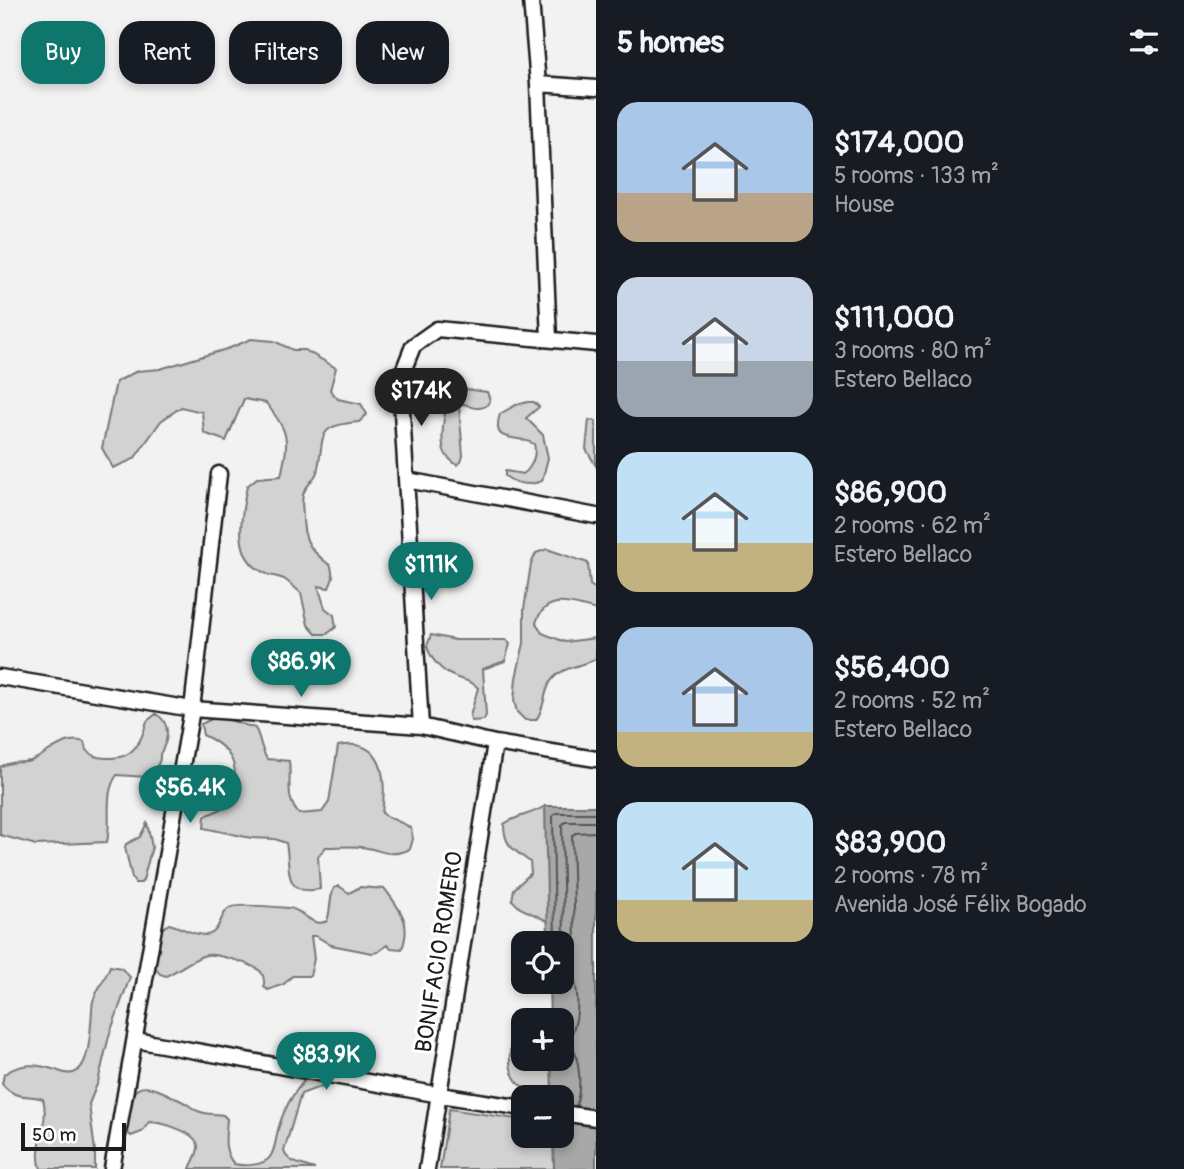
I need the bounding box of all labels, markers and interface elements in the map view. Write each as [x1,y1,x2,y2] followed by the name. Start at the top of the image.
[21,21,105,84] chip: Buy
[119,21,215,84] chip: Rent
[229,21,342,84] chip: Filters
[356,21,449,84] chip: New
[1125,23,1163,61] icon: filters
[617,24,724,61] text: 5 homes
[834,124,964,161] text: $174,000
[673,130,757,214] icon: home
[834,161,999,190] text: 5 rooms · 133 m²
[834,190,894,219] text: House
[834,299,955,336] text: $111,000
[673,305,757,389] icon: home
[834,336,992,365] text: 3 rooms · 80 m²
[834,365,972,394] text: Estero Bellaco
[372,368,470,428] pin: $174K
[391,376,451,405] text: $174K
[834,474,947,511] text: $86,900
[673,480,757,564] icon: home
[834,511,991,540] text: 2 rooms · 62 m²
[834,540,972,569] text: Estero Bellaco
[382,542,480,602] pin: $111K
[404,550,458,579] text: $111K
[244,640,358,699] pin: $86.9K
[267,647,335,676] text: $86.9K
[834,649,950,686] text: $56,400
[673,655,757,739] icon: home
[834,686,990,715] text: 2 rooms · 52 m²
[834,715,972,744] text: Estero Bellaco
[133,766,247,825] pin: $56.4K
[155,773,225,802] text: $56.4K
[834,824,946,861] text: $83,900
[673,830,757,914] icon: home
[409,849,469,1055] street label: BONIFACIO ROMERO
[834,861,988,890] text: 2 rooms · 78 m²
[834,890,1087,919] text: Avenida José Félix Bogado
[511,931,574,1148] map controls
[511,931,574,994] button: locate
[511,1008,574,1071] button: +
[269,1032,383,1092] pin: $83.9K
[292,1040,360,1069] text: $83.9K
[511,1085,574,1148] button: −
[21,1120,126,1152] scale bar
[32,1123,76,1147] text: 50 m

